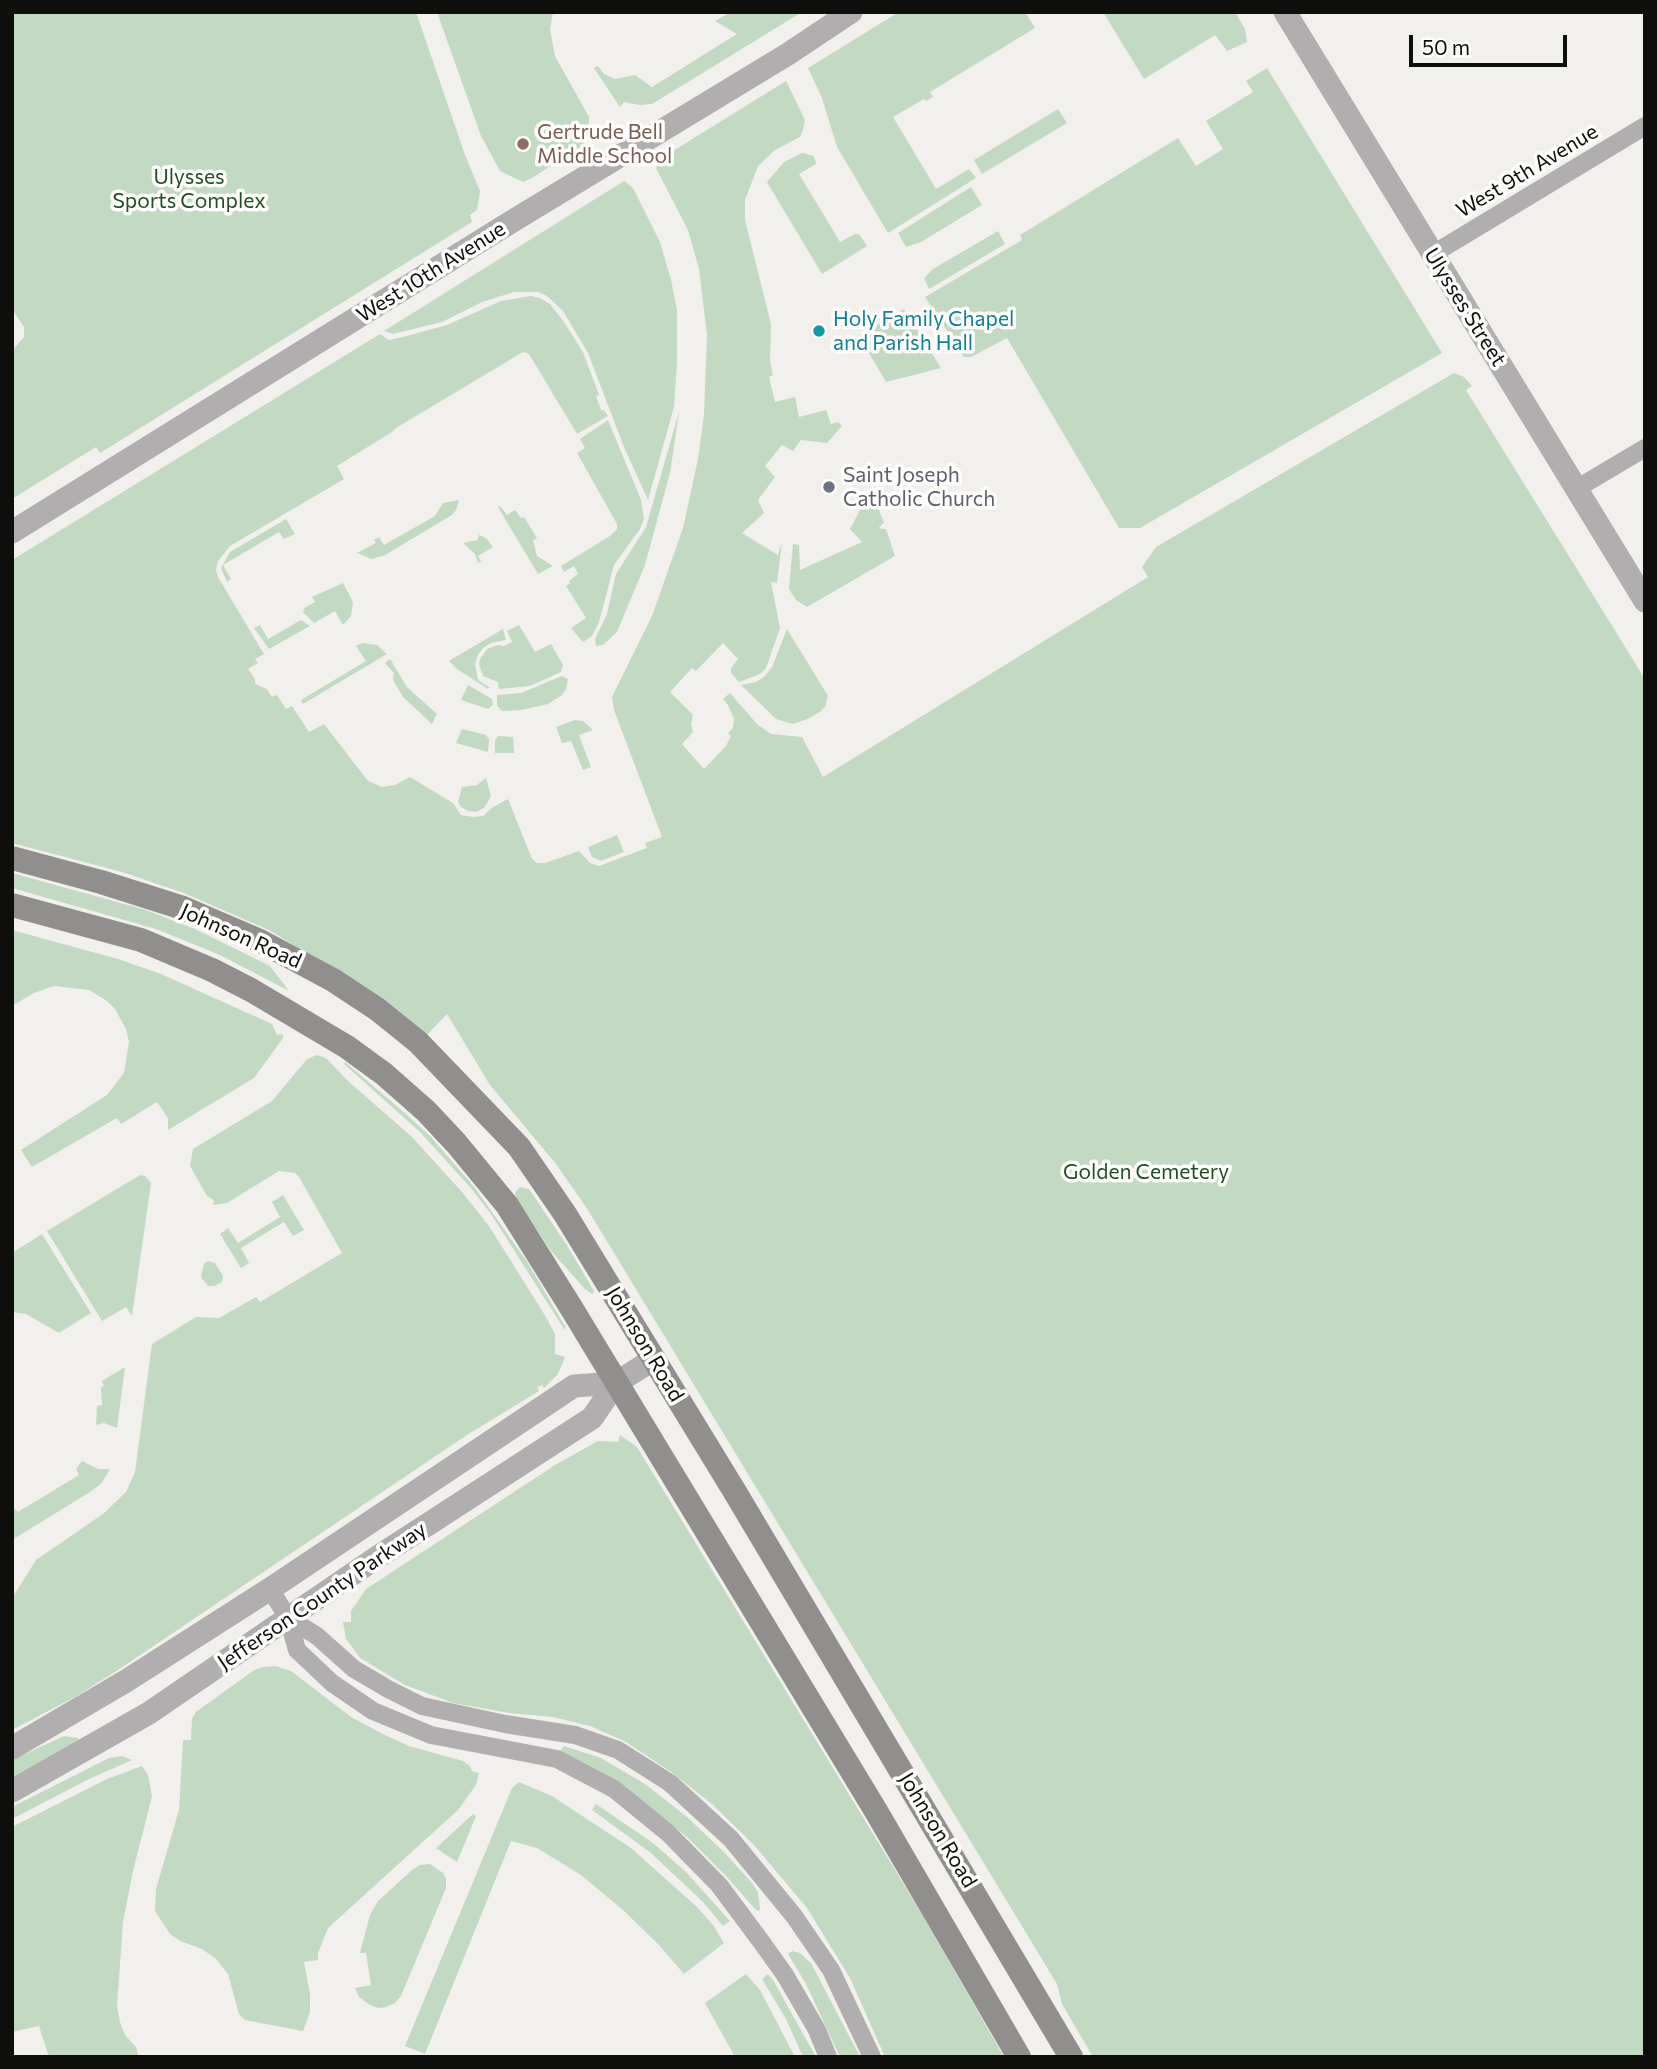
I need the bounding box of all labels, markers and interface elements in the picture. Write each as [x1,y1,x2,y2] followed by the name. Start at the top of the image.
[1412,21,1570,65] scale bar
[1422,34,1470,59] text: 50 m
[537,119,672,169] place label: Gertrude Bell Middle School
[1452,119,1602,223] street label: West 9th Avenue
[515,136,531,152] marker: Gertrude Bell Middle School
[112,164,266,214] park label: Ulysses Sports Complex
[352,216,510,328] street label: West 10th Avenue
[1419,243,1511,371] street label: Ulysses Street
[833,306,1014,356] place label: Holy Family Chapel and Parish Hall
[811,323,827,339] marker: Holy Family Chapel and Parish Hall
[843,462,995,512] place label: Saint Joseph Catholic Church
[821,479,837,495] marker: Saint Joseph Catholic Church
[177,898,305,974] street label: Johnson Road
[1063,1159,1229,1185] park label: Golden Cemetery
[601,1282,689,1406] street label: Johnson Road
[213,1517,431,1675] street label: Jefferson County Parkway
[894,1768,982,1892] street label: Johnson Road

